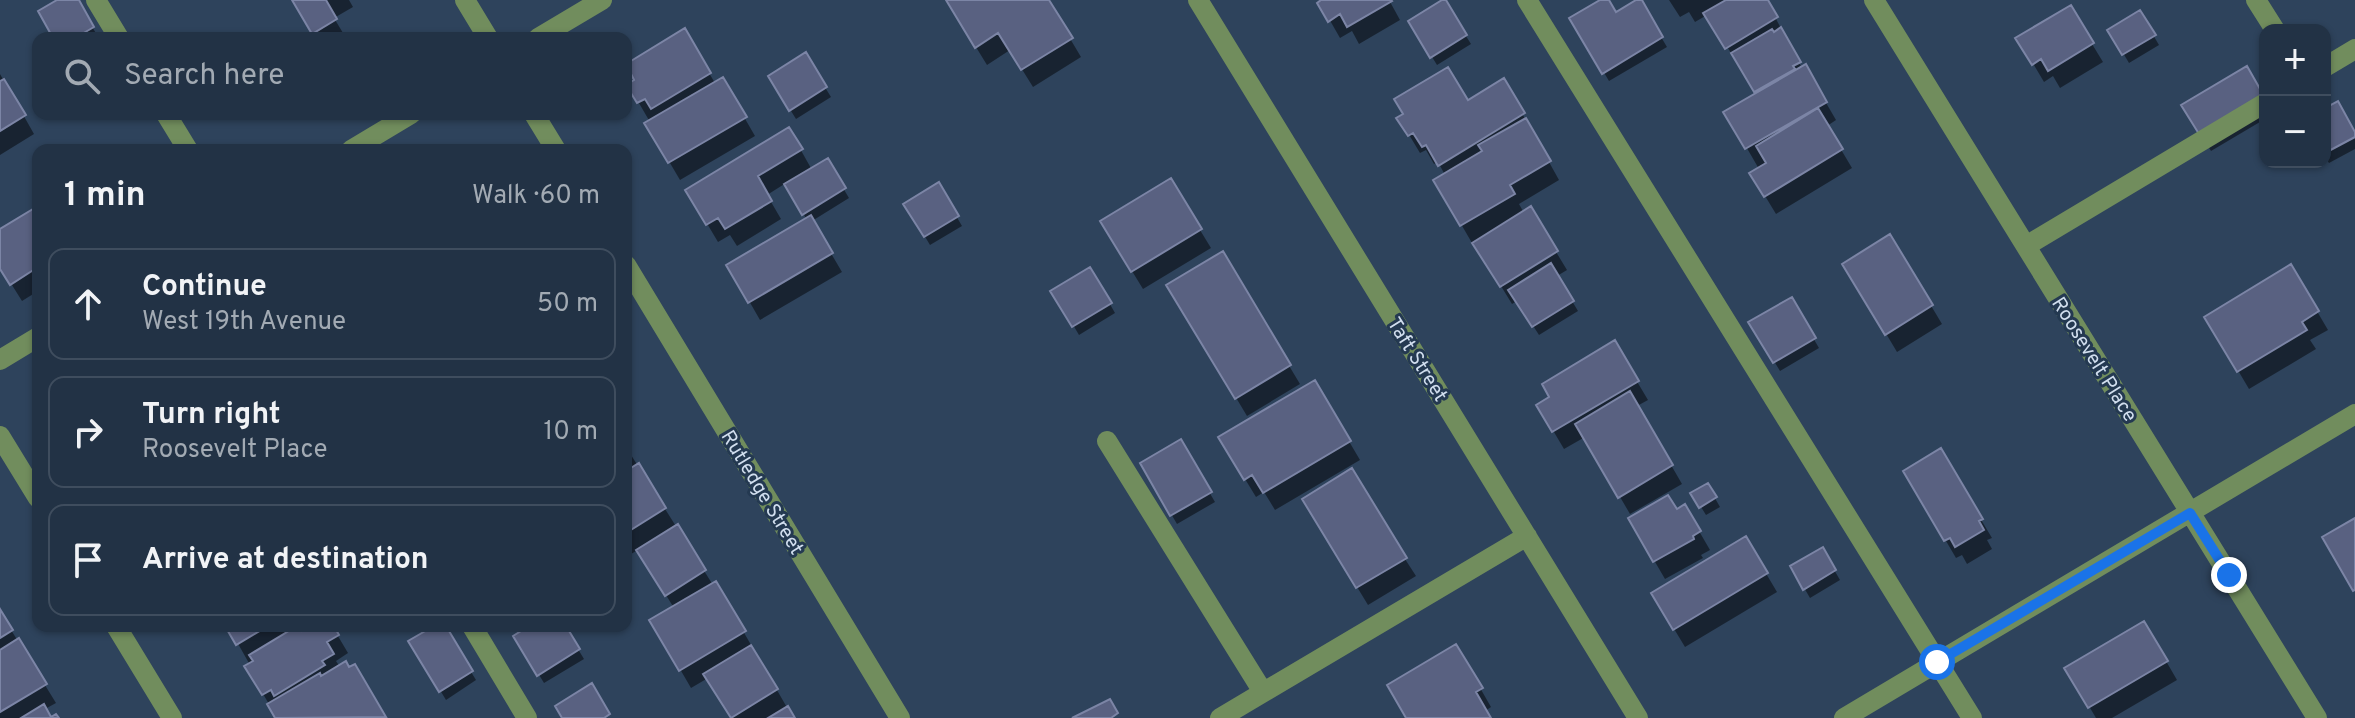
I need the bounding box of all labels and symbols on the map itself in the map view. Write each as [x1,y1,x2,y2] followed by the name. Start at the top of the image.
[2044,293,2142,427] street label: Roosevelt Place
[1380,313,1453,407] street label: Taft Street
[714,426,809,560] street label: Rutledge Street
[2211,557,2247,593] route end
[1919,644,1955,680] route start

